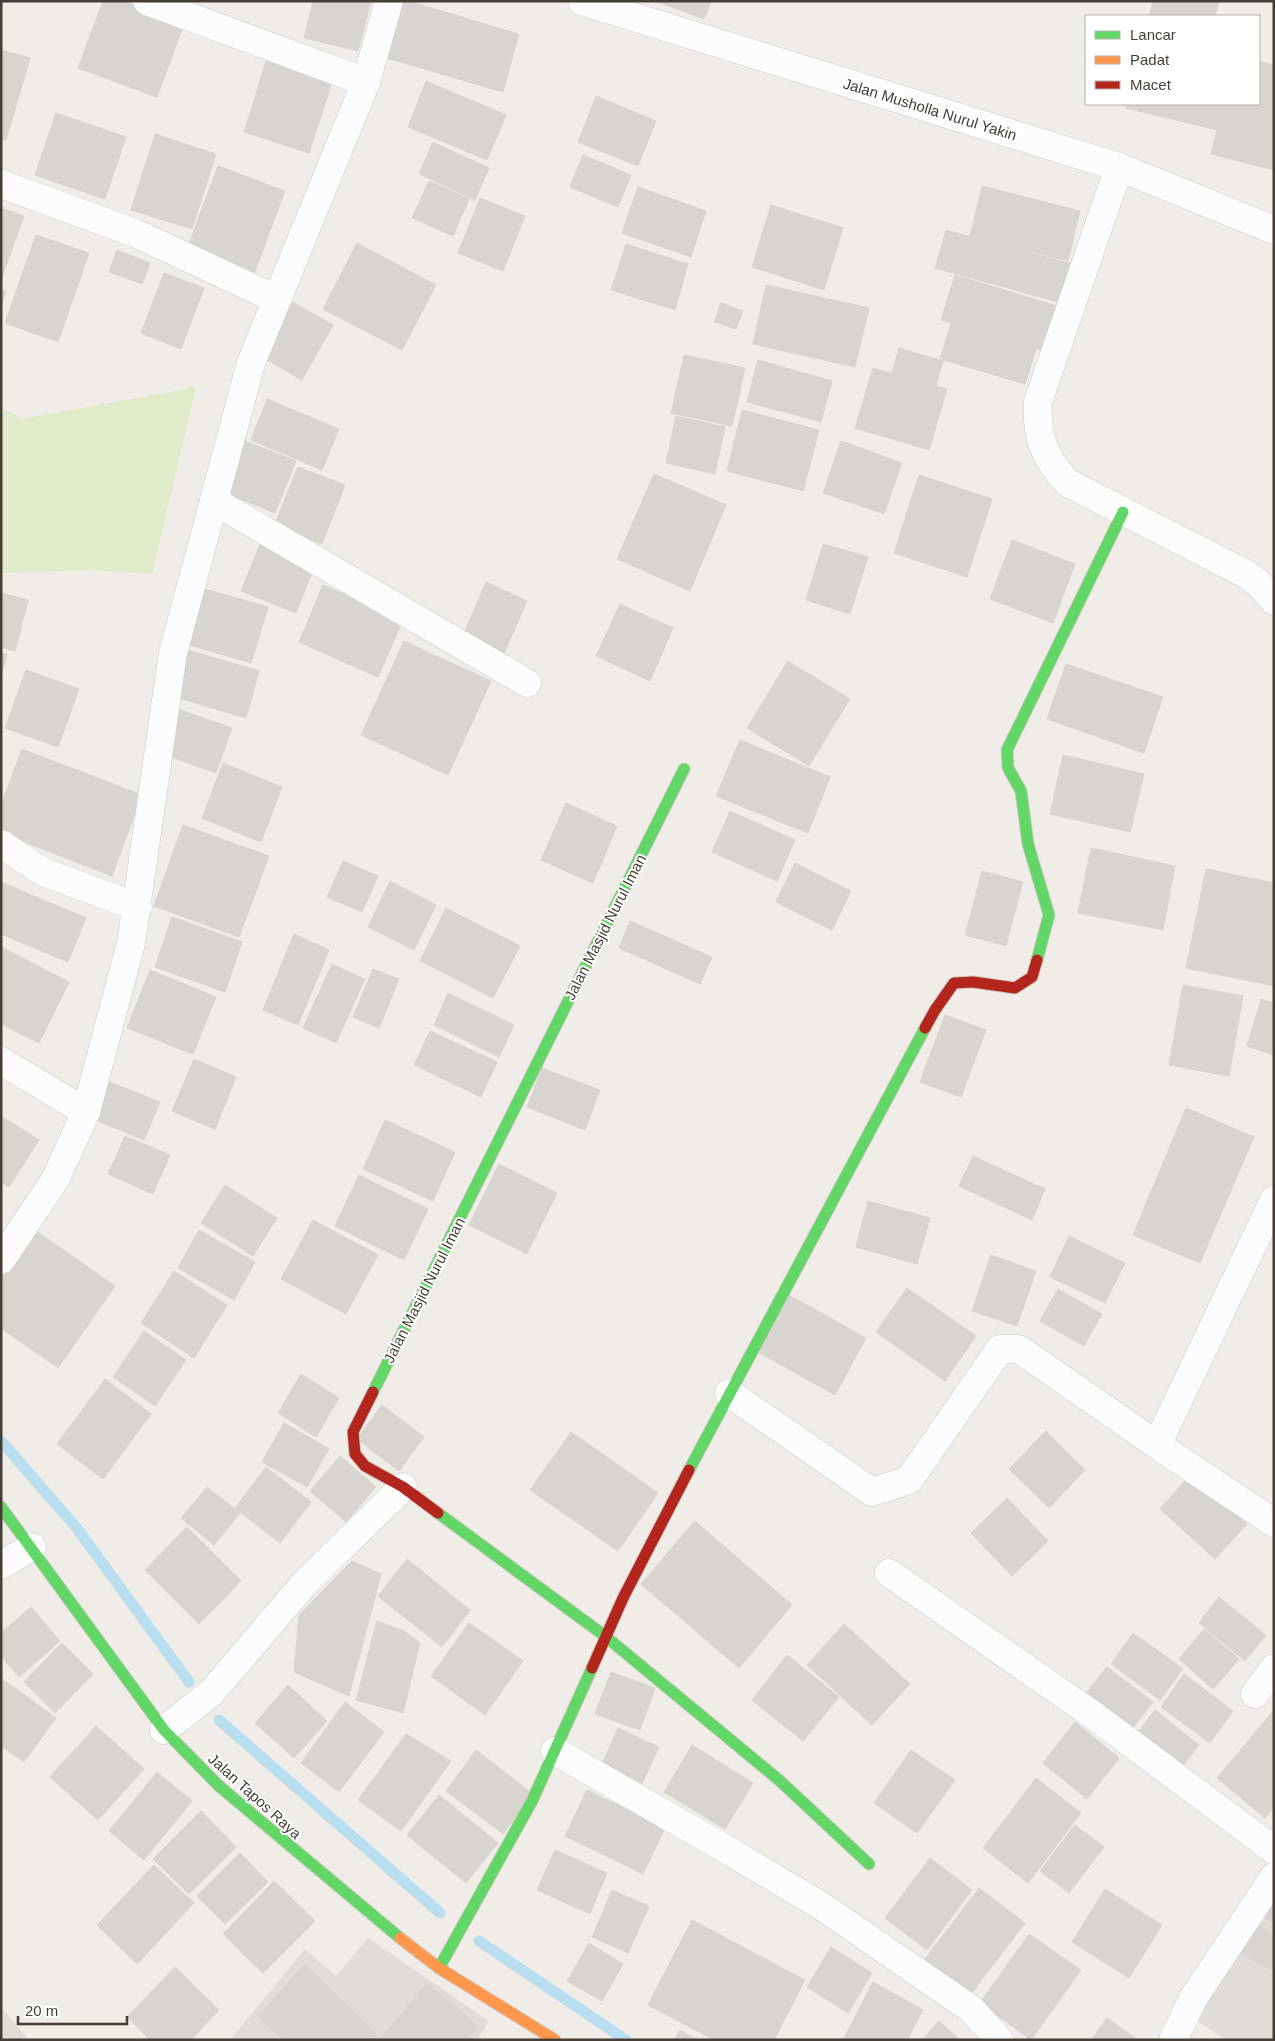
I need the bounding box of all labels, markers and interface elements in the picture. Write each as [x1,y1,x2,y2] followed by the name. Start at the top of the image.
[1085,15,1260,105] legend
[1130,26,1176,43] text: Lancar
[1130,51,1170,68] text: Padat
[841,75,1019,143] street label: Jalan Musholla Nurul Yakin
[1130,76,1172,93] text: Macet
[561,851,649,1003] street label: Jalan Masjid Nurul Iman
[380,1214,468,1366] street label: Jalan Masjid Nurul Iman
[205,1750,305,1843] street label: Jalan Tapos Raya
[18,1994,126,2026] scale bar
[25,2002,58,2019] text: 20 m

